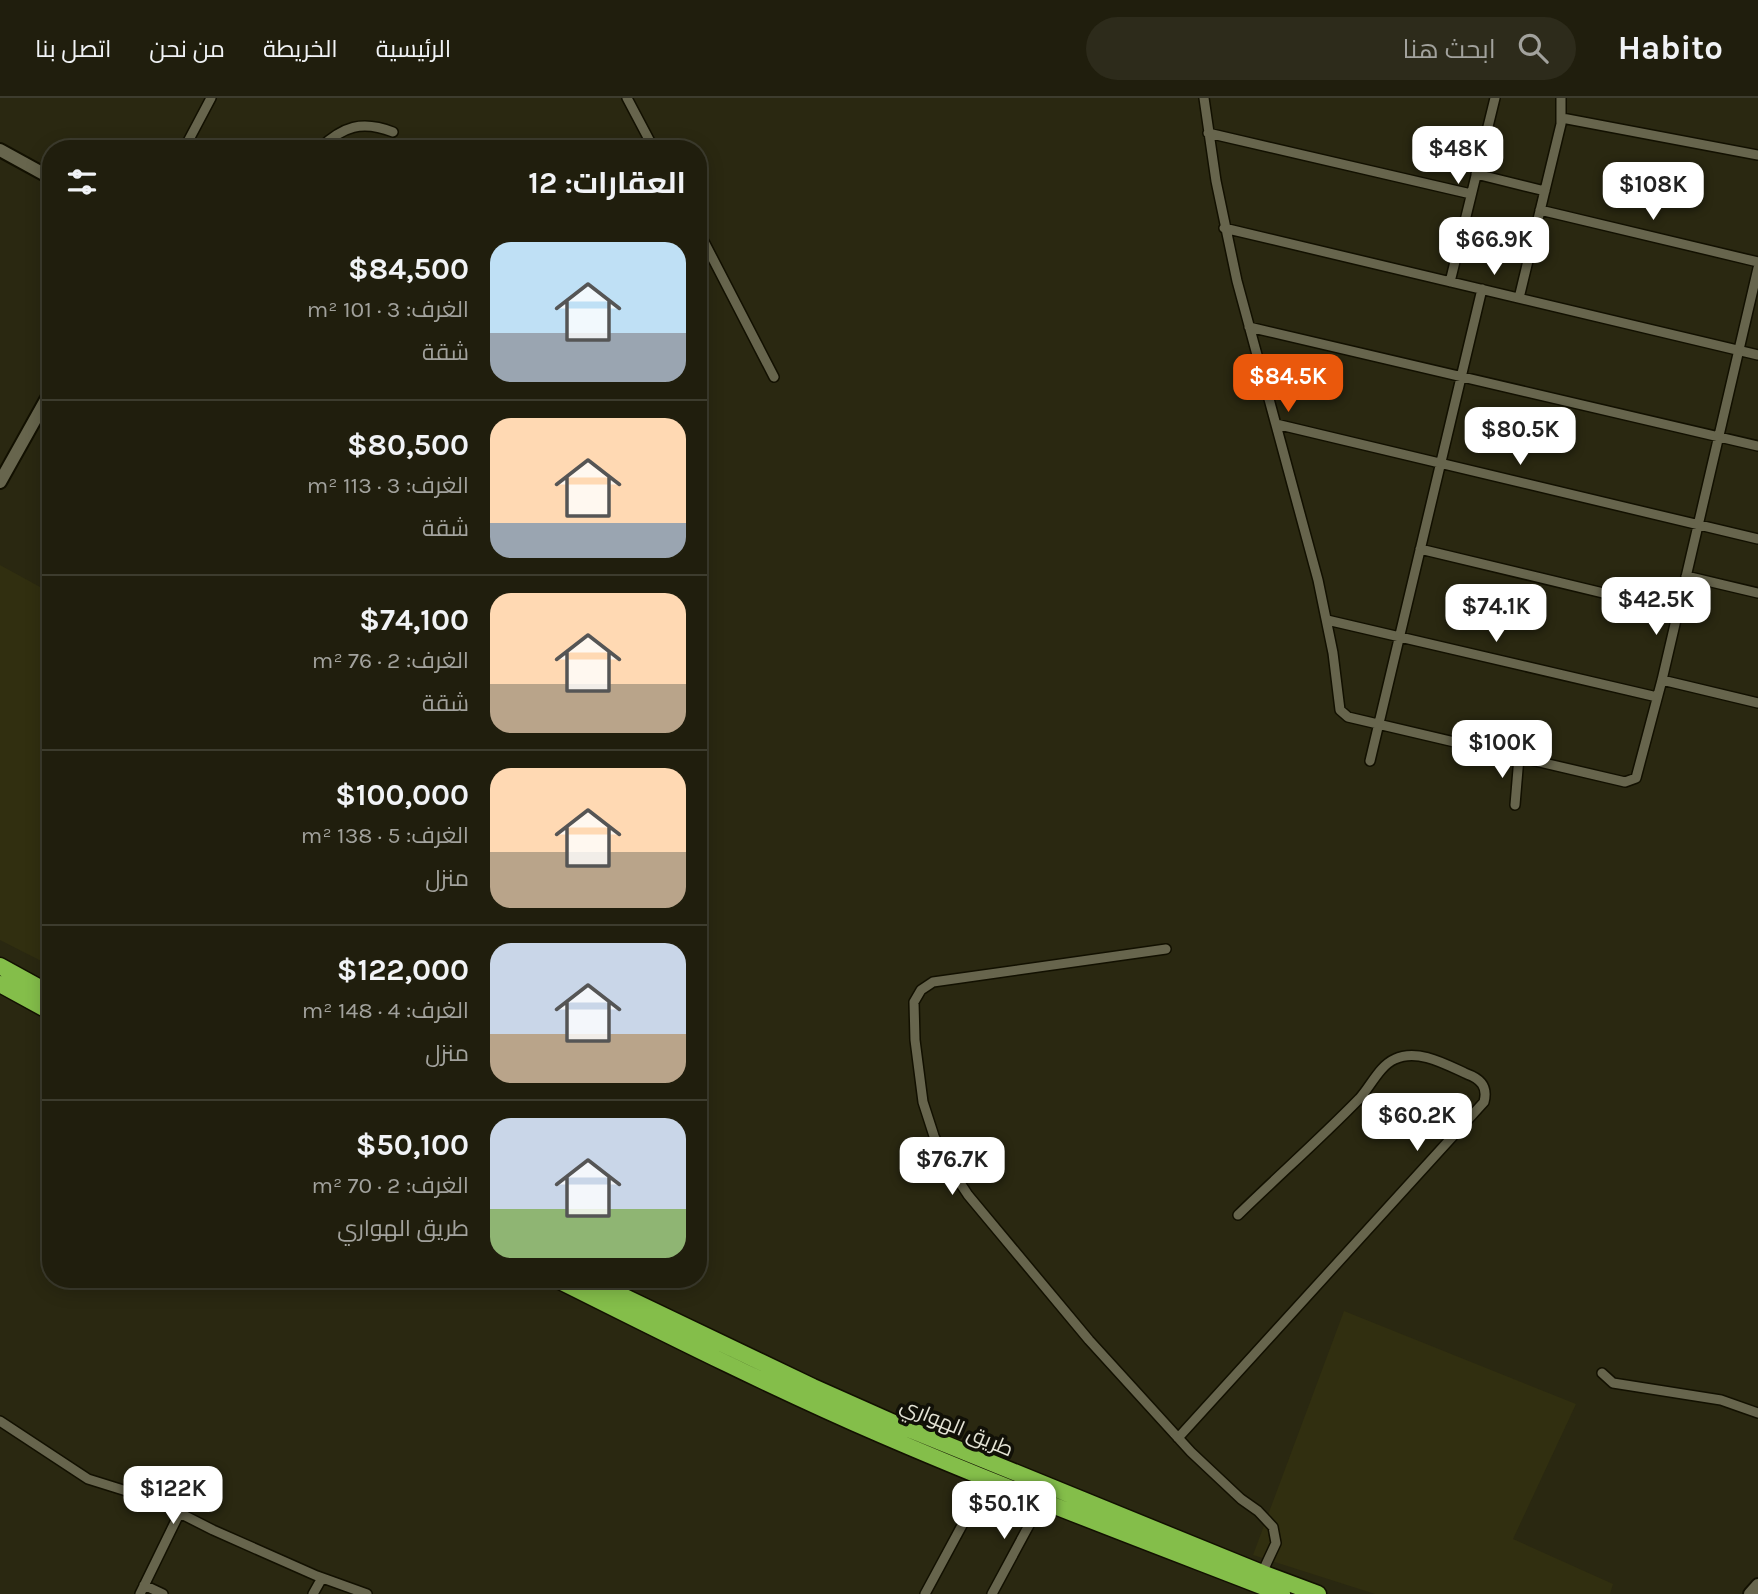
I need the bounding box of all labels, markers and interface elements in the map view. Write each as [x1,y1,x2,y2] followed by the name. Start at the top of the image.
[1086,17,1576,80] search box
[1514,29,1552,67] icon: search
[1618,29,1723,67] text: Habito
[1403,34,1496,65] text: ابحث هنا
[35,35,111,63] text: اتصل بنا
[149,35,225,63] text: من نحن
[263,35,338,63] text: الخريطة
[376,35,451,63] text: الرئيسية
[1417,126,1499,186] pin: $48K
[1428,135,1488,162] text: $48K
[1604,162,1702,222] pin: $108K
[63,163,101,201] icon: filters
[528,165,686,201] text: العقارات: 12
[1619,171,1687,198] text: $108K
[1437,218,1551,277] pin: $66.9K
[1455,226,1533,253] text: $66.9K
[348,251,469,287] text: $84,500
[546,270,630,354] icon: home
[307,296,469,323] text: الغرف: 3 · 101 m²
[422,339,469,366] text: شقة
[1231,354,1345,414] pin: $84.5K
[1249,363,1327,390] text: $84.5K
[1463,408,1577,467] pin: $80.5K
[1481,416,1559,443] text: $80.5K
[347,427,469,463] text: $80,500
[546,446,630,530] icon: home
[307,472,469,499] text: الغرف: 3 · 113 m²
[422,515,469,542] text: شقة
[1599,578,1713,637] pin: $42.5K
[1439,584,1553,644] pin: $74.1K
[1618,586,1694,613] text: $42.5K
[1461,593,1531,620] text: $74.1K
[359,602,469,638] text: $74,100
[546,621,630,705] icon: home
[312,647,469,674] text: الغرف: 2 · 76 m²
[422,690,469,717] text: شقة
[1453,720,1551,780] pin: $100K
[1468,729,1536,756] text: $100K
[335,777,469,813] text: $100,000
[546,796,630,880] icon: home
[301,822,469,849] text: الغرف: 5 · 138 m²
[425,865,469,892] text: منزل
[337,952,469,988] text: $122,000
[546,971,630,1055] icon: home
[302,997,469,1024] text: الغرف: 4 · 148 m²
[425,1040,469,1067] text: منزل
[1360,1094,1474,1153] pin: $60.2K
[1378,1102,1456,1129] text: $60.2K
[356,1127,469,1163] text: $50,100
[895,1138,1009,1197] pin: $76.7K
[546,1146,630,1230] icon: home
[916,1146,988,1173] text: $76.7K
[311,1172,469,1199] text: الغرف: 2 · 70 m²
[337,1215,469,1242] text: طريق الهواري
[895,1392,1017,1465] street label: طريق الهواري
[124,1466,222,1526] pin: $122K
[140,1475,206,1502] text: $122K
[947,1482,1061,1541] pin: $50.1K
[968,1490,1040,1517] text: $50.1K

